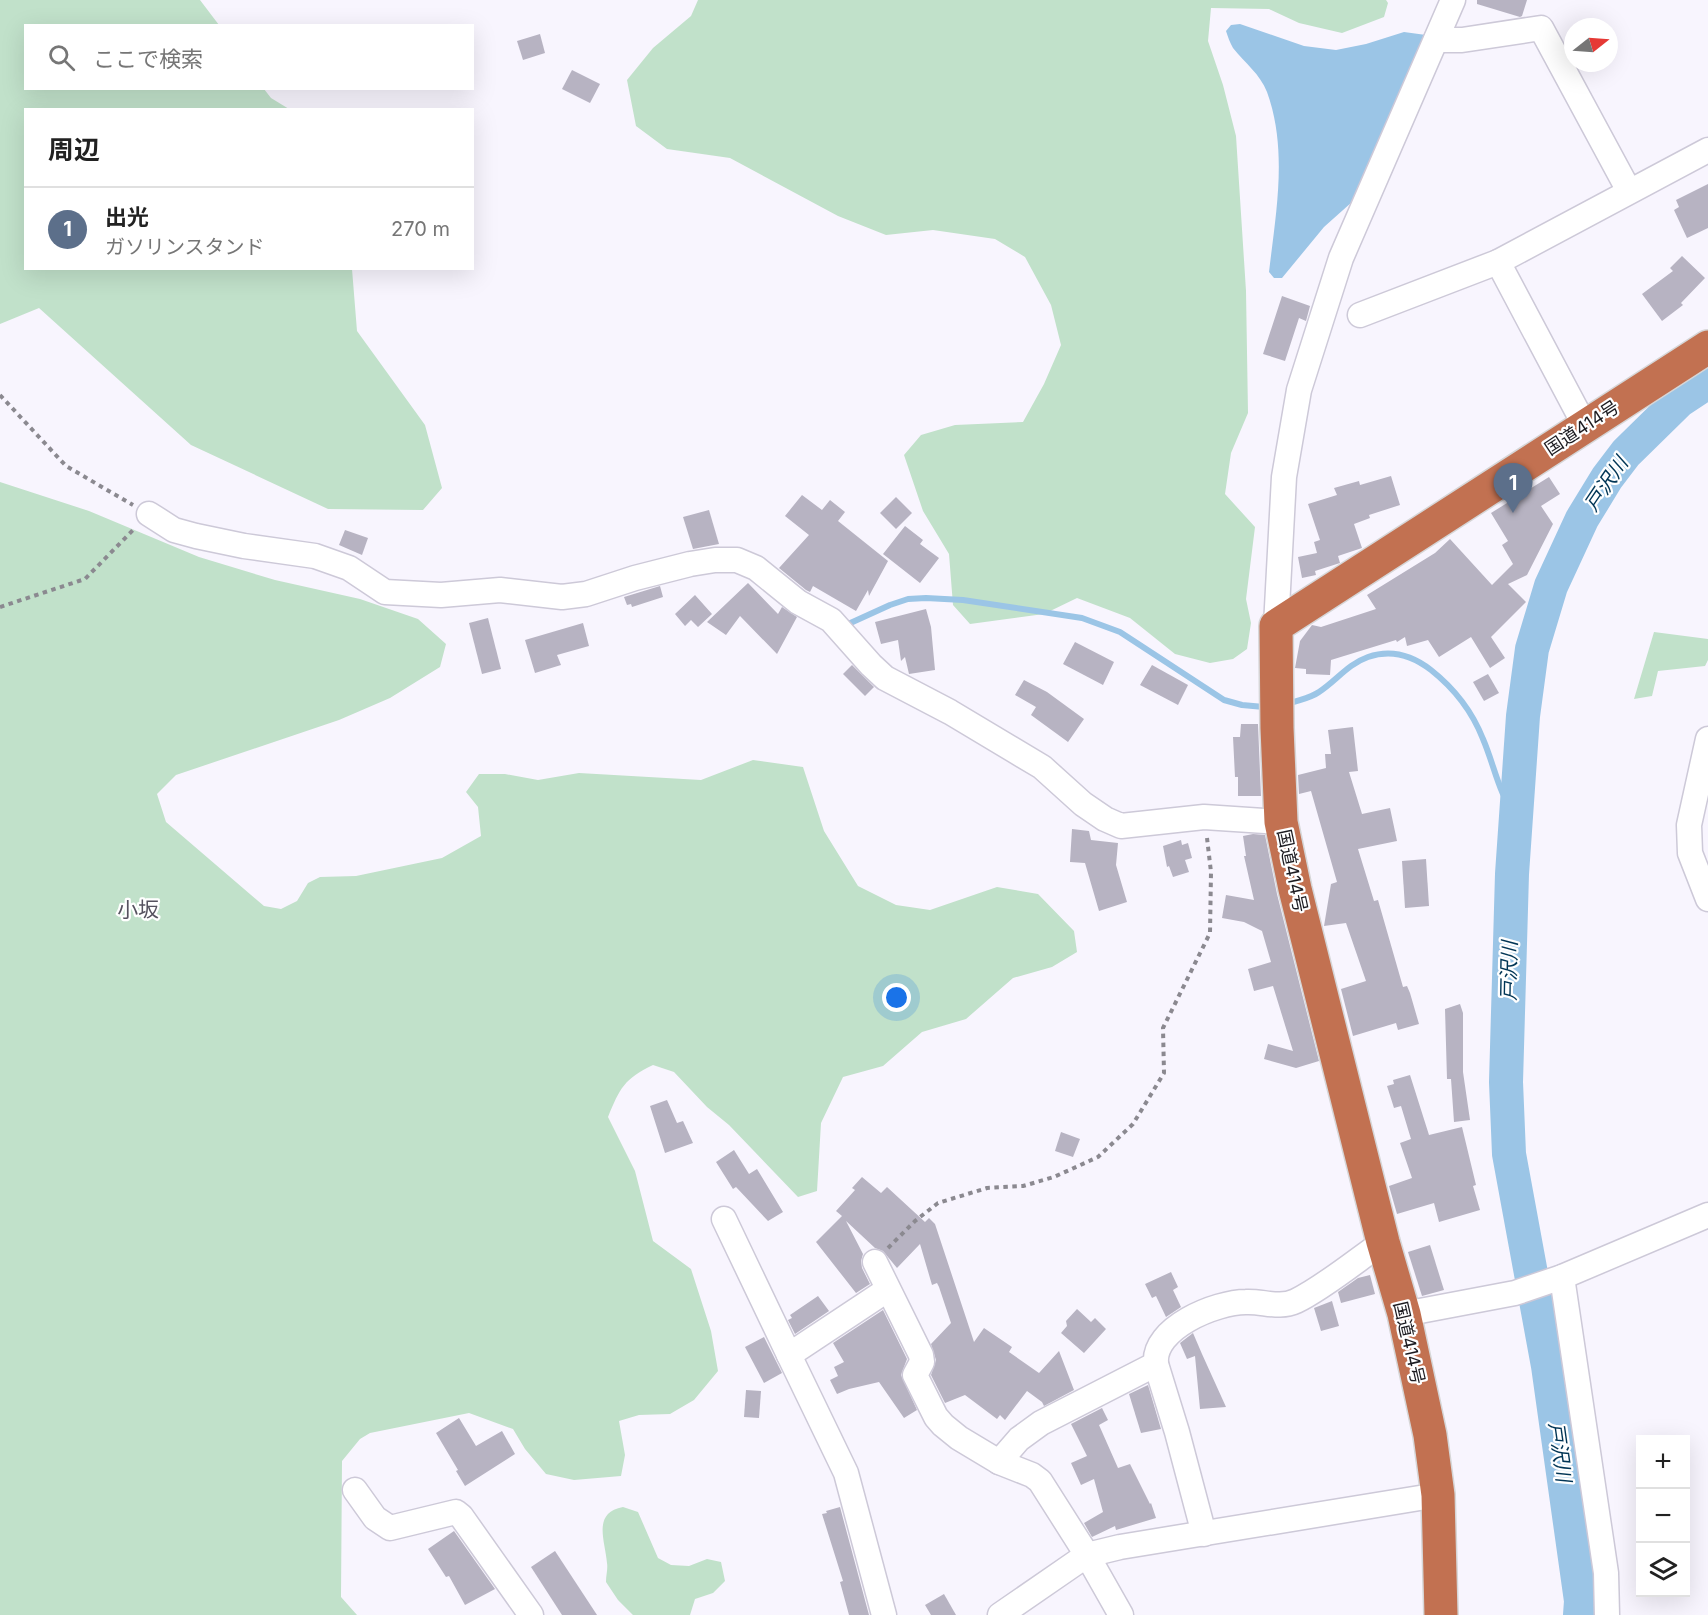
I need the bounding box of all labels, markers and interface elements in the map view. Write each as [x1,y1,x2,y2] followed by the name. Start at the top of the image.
[1564,18,1618,72] north arrow
[24,24,474,90] search box
[45,41,78,74] icon: search
[93,46,203,72] text: ここで検索
[48,134,100,165] text: 周辺
[105,204,149,230] text: 出光
[63,217,72,241] text: 1
[391,217,450,241] text: 270 m
[105,235,265,259] text: ガソリンスタンド
[1541,396,1623,459] street label: 国道414号
[1579,451,1634,516] water label: 戸沢川
[1494,464,1532,513] pin: 1
[1273,828,1312,914] street label: 国道414号
[117,897,159,922] district label: 小坂
[1496,939,1522,1001] water label: 戸沢川
[882,983,911,1012] your location
[1390,1299,1429,1386] street label: 国道414号
[1544,1421,1576,1485] water label: 戸沢川
[1636,1435,1690,1597] map controls
[1636,1435,1690,1489] button: +
[1636,1489,1690,1543] button: −
[1636,1543,1690,1597] button: layers

